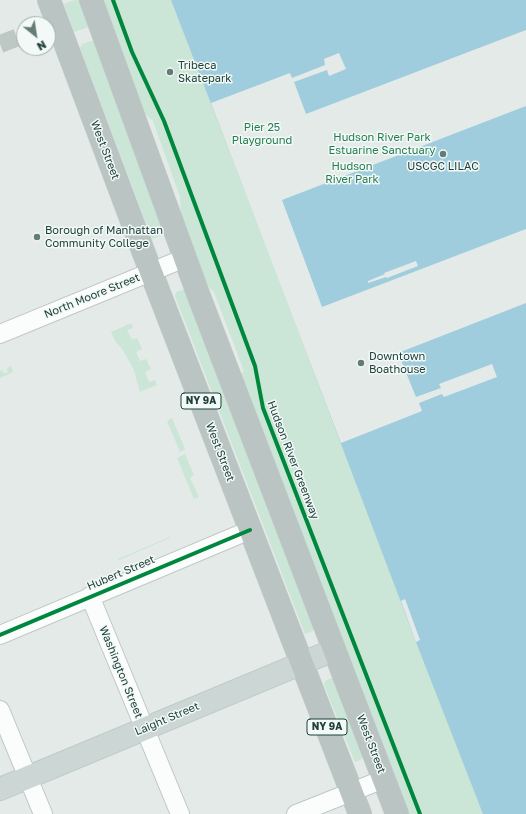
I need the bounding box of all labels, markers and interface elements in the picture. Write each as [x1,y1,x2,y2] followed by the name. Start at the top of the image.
[16,16,56,56] north arrow
[35,38,49,54] text: N
[178,59,232,85] place label: Tribeca Skatepark
[165,67,175,77] marker: Tribeca Skatepark
[88,119,122,181] street label: West Street
[232,121,292,147] park label: Pier 25 Playground
[328,131,436,157] park label: Hudson River Park Estuarine Sanctuary
[438,149,448,159] marker: USCGC LILAC
[325,160,379,186] park label: Hudson River Park
[407,160,479,174] place label: USCGC LILAC
[45,224,163,250] place label: Borough of Manhattan Community College
[32,232,42,242] marker: Borough of Manhattan Community College
[42,271,142,321] street label: North Moore Street
[369,350,426,376] place label: Downtown Boathouse
[356,358,366,368] marker: Downtown Boathouse
[181,393,221,409] road number: NY 9A
[264,399,322,521] street label: Hudson River Greenway
[203,421,237,483] street label: West Street
[85,553,157,593] street label: Hubert Street
[96,624,146,720] street label: Washington Street
[133,700,201,738] street label: Laight Street
[354,713,388,775] street label: West Street
[307,719,347,735] road number: NY 9A

